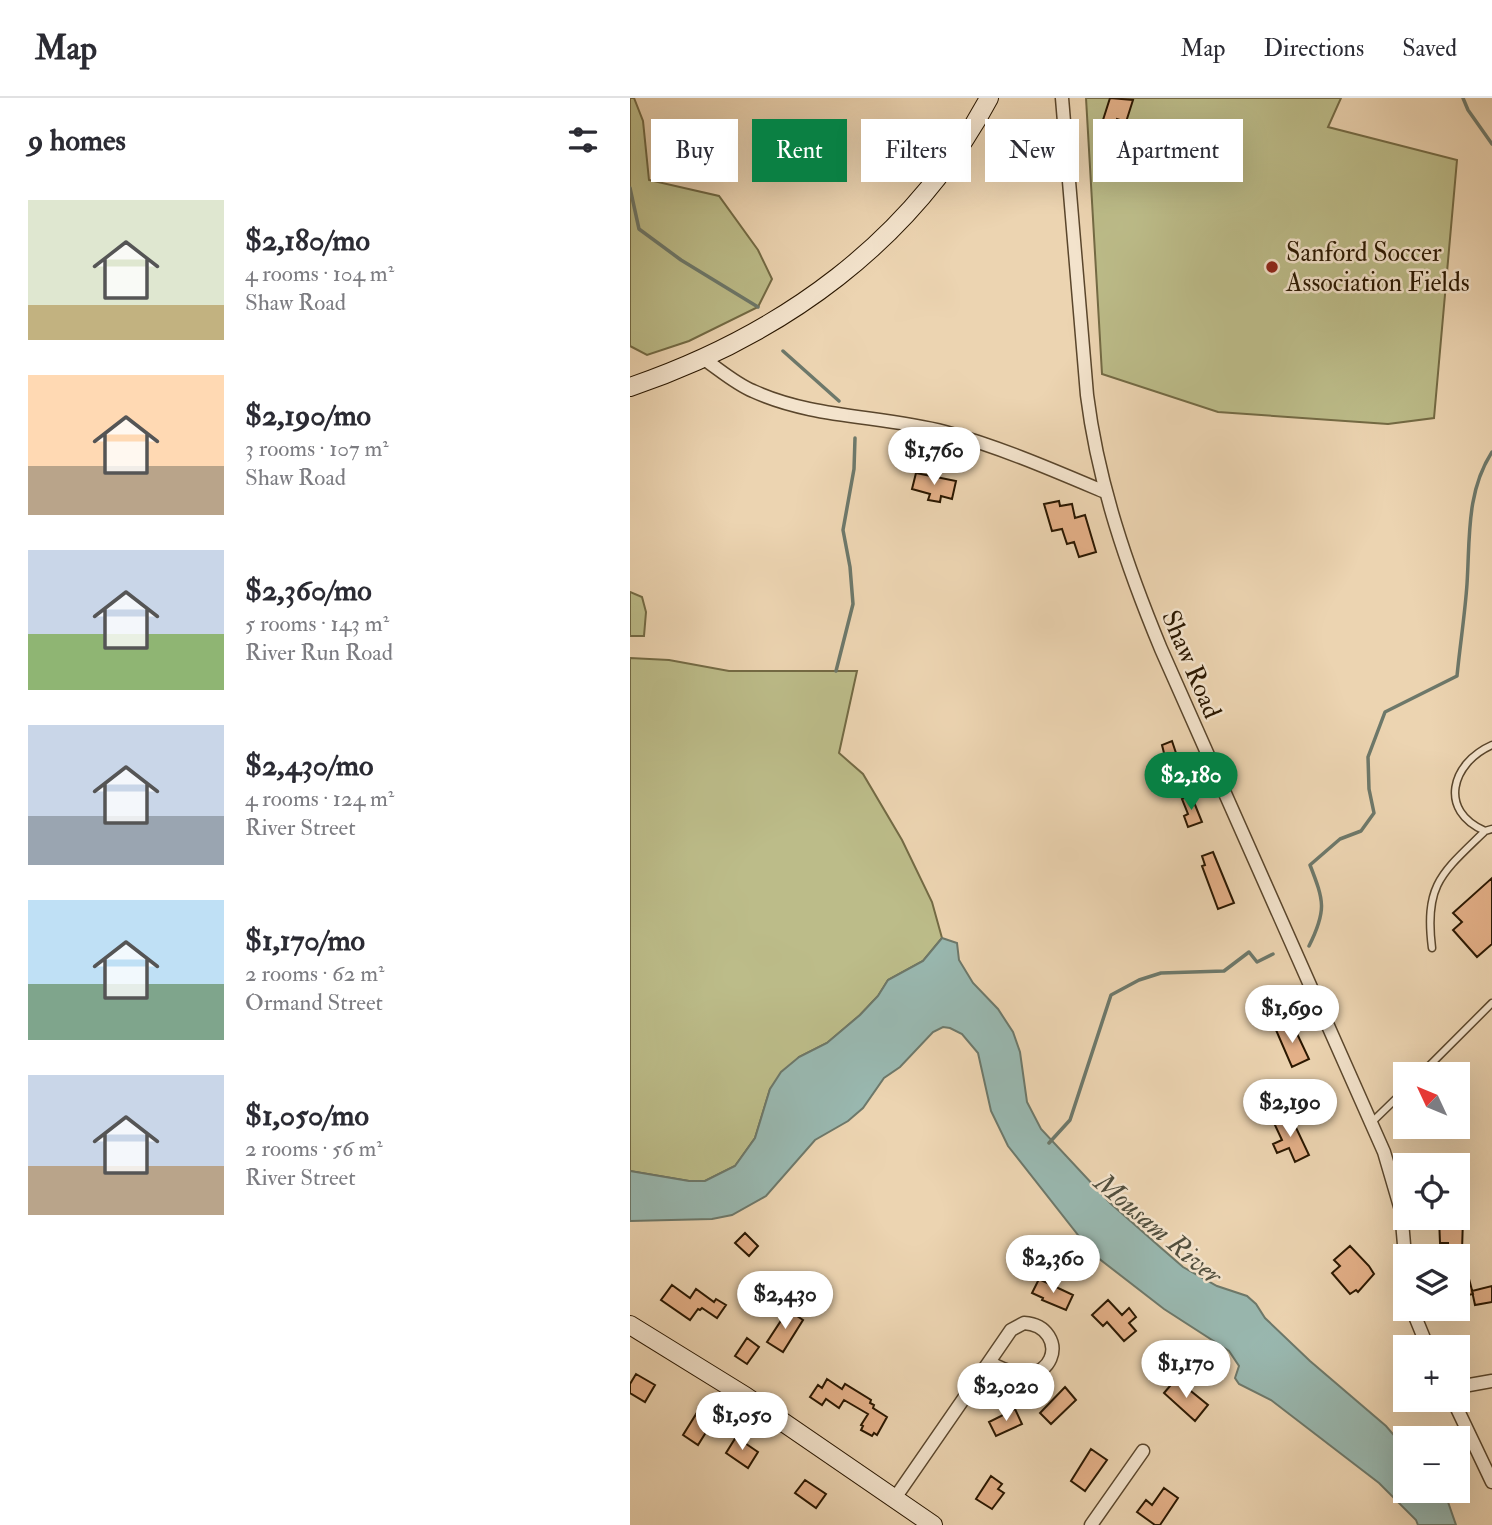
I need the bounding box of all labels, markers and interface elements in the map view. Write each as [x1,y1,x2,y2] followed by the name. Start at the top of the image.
[35,28,97,69] text: Map
[1180,33,1225,64] text: Map
[1263,33,1364,64] text: Directions
[1402,33,1457,64] text: Saved
[651,119,738,182] chip: Buy
[752,119,847,182] chip: Rent
[861,119,971,182] chip: Filters
[985,119,1079,182] chip: New
[1093,119,1243,182] chip: Apartment
[564,121,602,159] icon: filters
[28,122,126,159] text: 9 homes
[245,222,370,259] text: $2,180/mo
[84,228,168,312] icon: home
[1285,237,1470,299] place label: Sanford Soccer Association Fields
[245,259,394,288] text: 4 rooms · 104 m²
[1264,259,1280,275] marker: Sanford Soccer Association Fields
[245,288,346,317] text: Shaw Road
[245,397,371,434] text: $2,190/mo
[84,403,168,487] icon: home
[877,428,991,487] pin: $1,760
[245,434,389,463] text: 3 rooms · 107 m²
[904,435,964,464] text: $1,760
[245,463,346,492] text: Shaw Road
[245,572,372,609] text: $2,360/mo
[84,578,168,662] icon: home
[1154,606,1228,723] street label: Shaw Road
[245,609,389,638] text: 5 rooms · 143 m²
[245,638,393,667] text: River Run Road
[245,747,373,784] text: $2,430/mo
[1134,752,1248,812] pin: $2,180
[84,753,168,837] icon: home
[1161,760,1221,789] text: $2,180
[245,784,394,813] text: 4 rooms · 124 m²
[245,813,356,842] text: River Street
[245,922,365,959] text: $1,170/mo
[84,928,168,1012] icon: home
[245,959,384,988] text: 2 rooms · 62 m²
[1235,986,1349,1045] pin: $1,690
[245,988,383,1017] text: Ormand Street
[1261,993,1323,1022] text: $1,690
[1393,1062,1470,1139] north arrow
[1393,1062,1470,1503] map controls
[1233,1080,1347,1139] pin: $2,190
[1259,1087,1321,1116] text: $2,190
[245,1097,369,1134] text: $1,050/mo
[84,1103,168,1187] icon: home
[245,1134,383,1163] text: 2 rooms · 56 m²
[1393,1153,1470,1230] button: locate
[245,1163,356,1192] text: River Street
[1086,1164,1230,1294] water label: Mousam River
[996,1236,1110,1295] pin: $2,360
[1022,1243,1084,1272] text: $2,360
[1393,1244,1470,1321] button: layers
[728,1272,842,1331] pin: $2,430
[753,1279,817,1308] text: $2,430
[1393,1335,1470,1412] button: +
[1129,1340,1243,1400] pin: $1,170
[1157,1348,1215,1377] text: $1,170
[949,1364,1063,1423] pin: $2,020
[973,1371,1039,1400] text: $2,020
[685,1392,799,1452] pin: $1,050
[712,1400,772,1429] text: $1,050
[1393,1426,1470,1503] button: −

